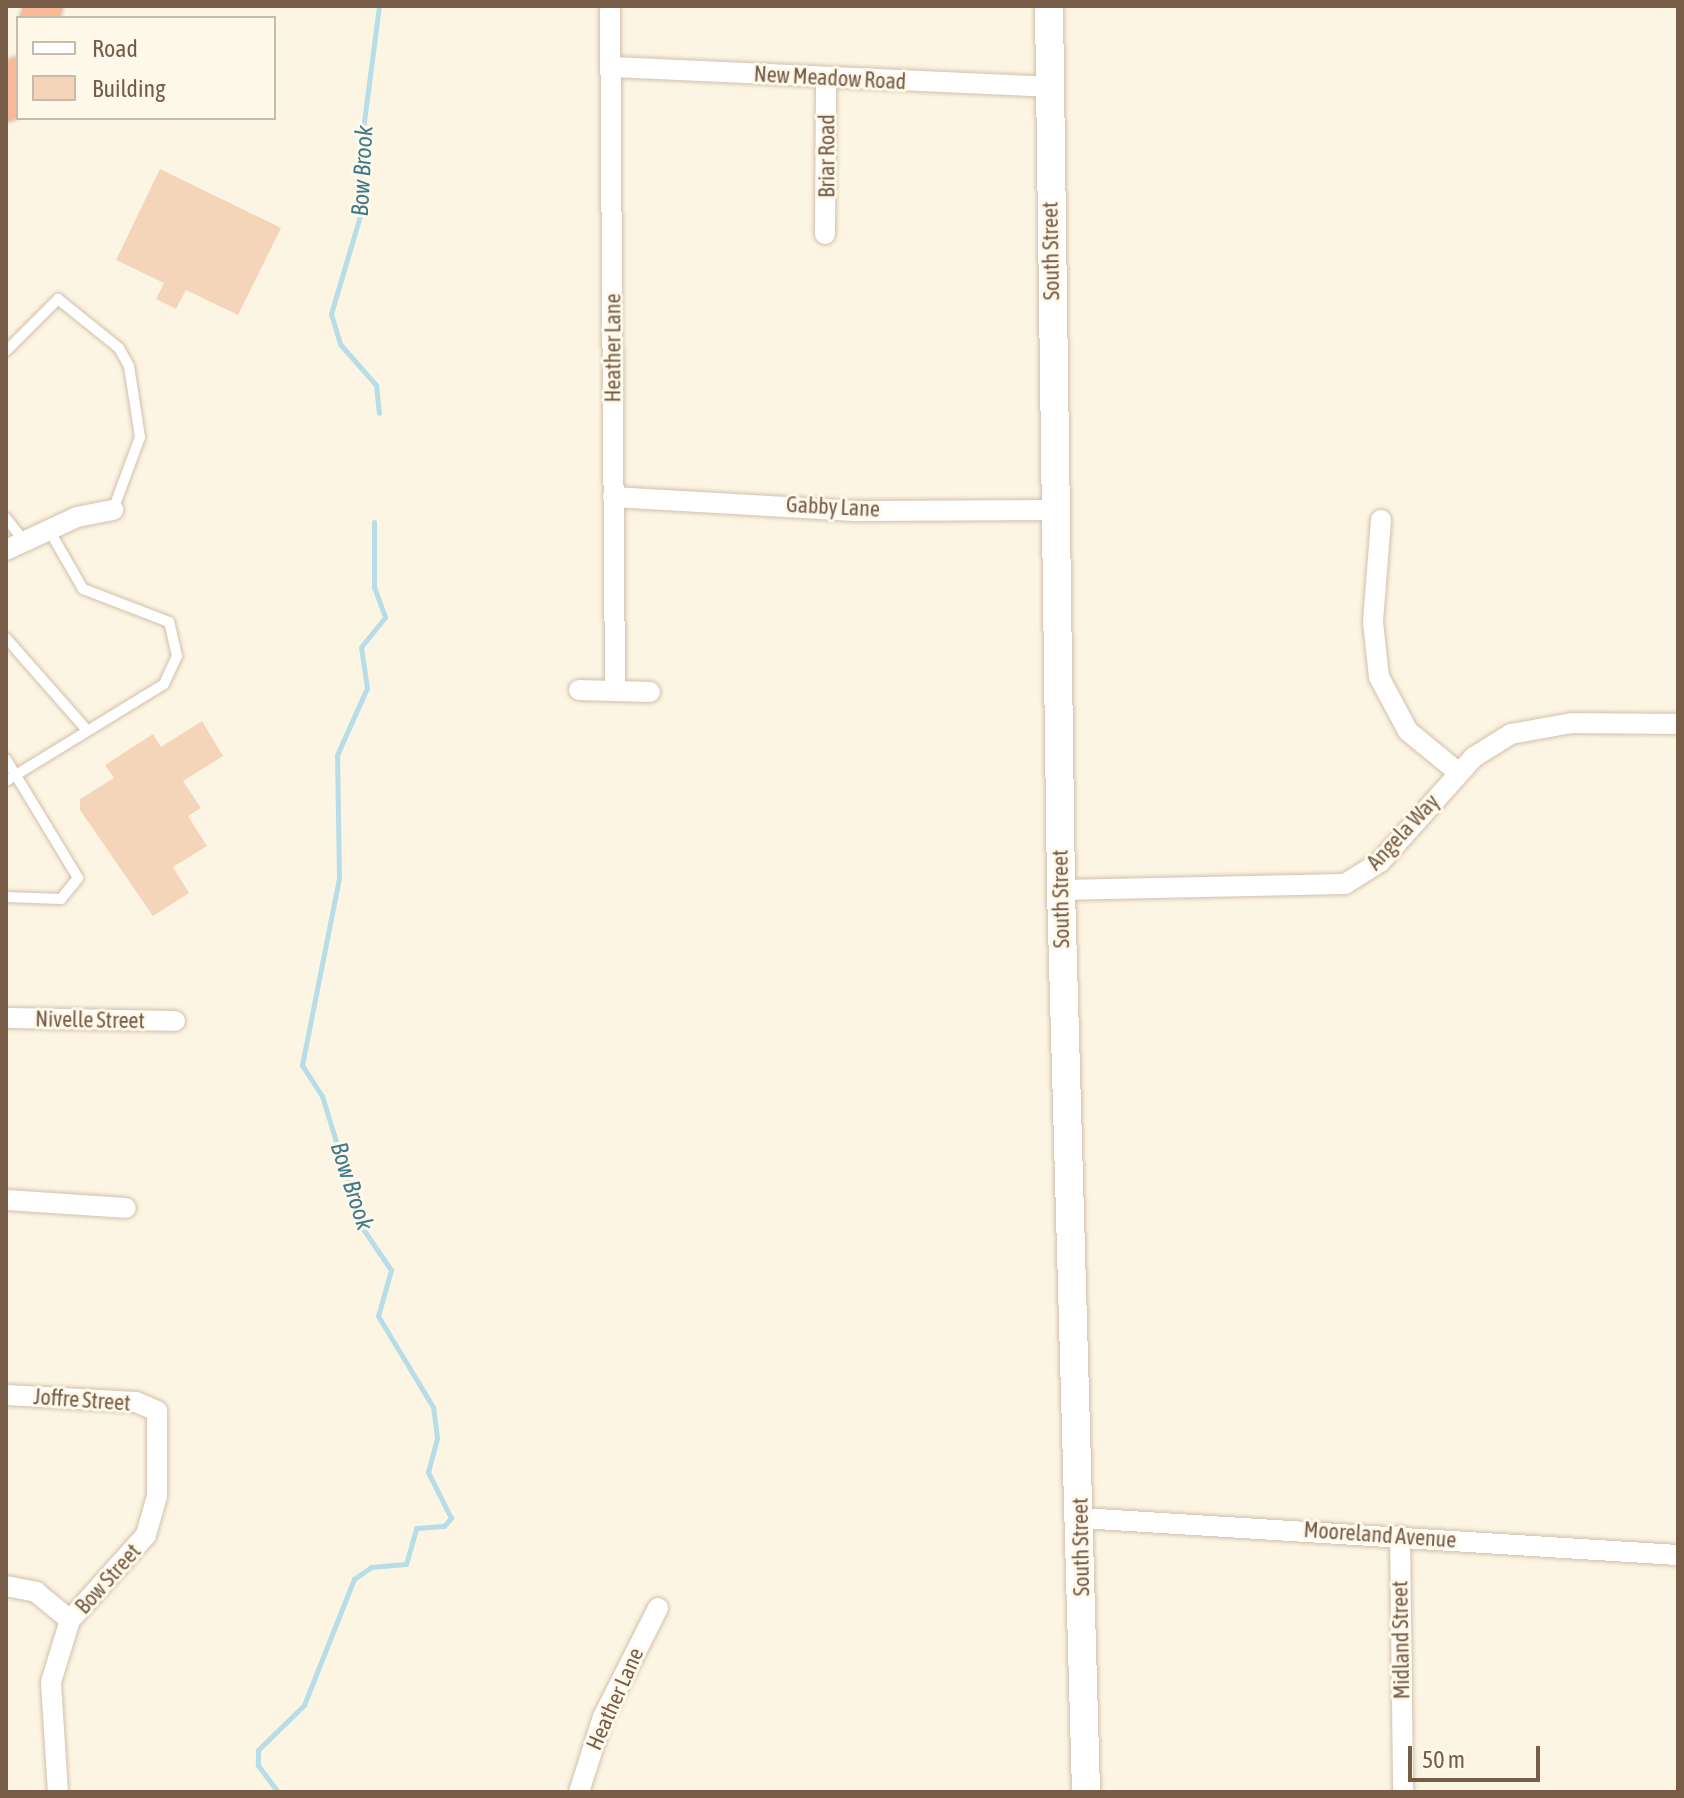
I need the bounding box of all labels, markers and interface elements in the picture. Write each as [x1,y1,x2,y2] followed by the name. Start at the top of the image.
[16,16,276,120] legend
[92,35,138,62] text: Road
[753,61,907,95] street label: New Meadow Road
[92,75,165,102] text: Building
[814,114,840,198] street label: Briar Road
[345,125,379,217] water label: Bow Brook
[1037,202,1065,300] street label: South Street
[600,294,626,402] street label: Heather Lane
[785,491,881,523] street label: Gabby Lane
[1361,789,1445,875] street label: Angela Way
[1047,850,1075,948] street label: South Street
[35,1006,145,1034] street label: Nivelle Street
[324,1138,380,1234] water label: Bow Brook
[33,1383,131,1417] street label: Joffre Street
[1067,1498,1095,1596] street label: South Street
[1303,1516,1457,1554] street label: Mooreland Avenue
[70,1539,146,1619] street label: Bow Street
[1387,1580,1415,1700] street label: Midland Street
[581,1644,649,1754] street label: Heather Lane
[1412,1730,1544,1780] scale bar
[1422,1746,1465,1773] text: 50 m

